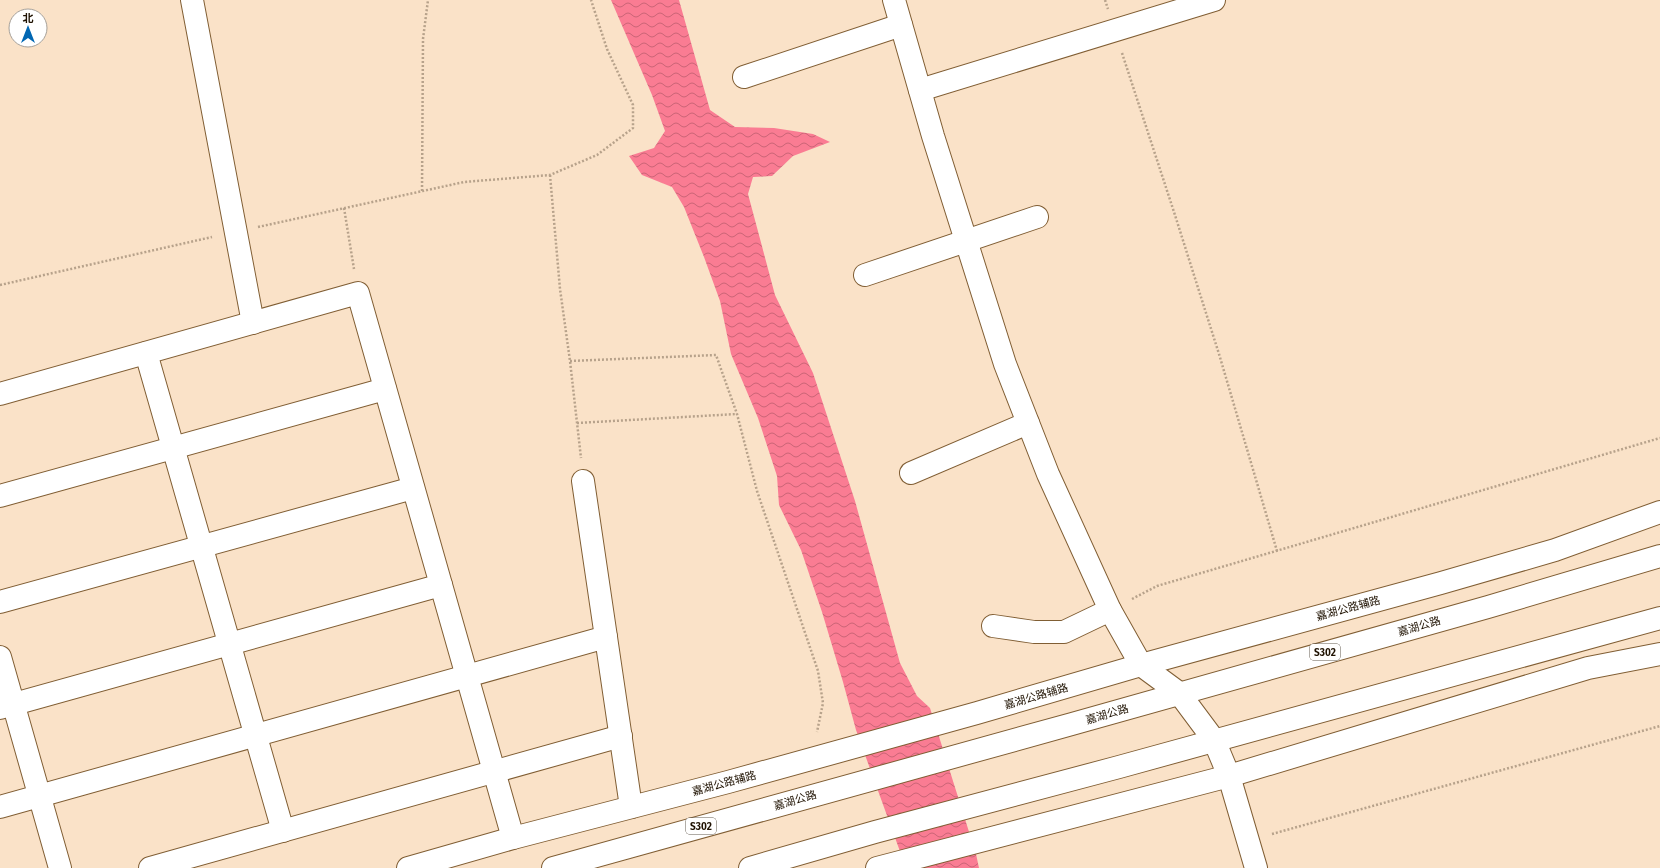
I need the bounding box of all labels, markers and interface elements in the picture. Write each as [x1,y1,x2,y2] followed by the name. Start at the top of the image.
[8,8,48,48] north arrow
[23,12,34,25] text: 北
[1315,594,1382,623] street label: 嘉湖公路辅路
[1396,614,1442,639] street label: 嘉湖公路
[1310,644,1340,660] road number: S302
[1003,681,1070,712] street label: 嘉湖公路辅路
[1084,702,1130,727] street label: 嘉湖公路
[691,769,758,798] street label: 嘉湖公路辅路
[772,788,818,813] street label: 嘉湖公路
[686,818,716,834] road number: S302

